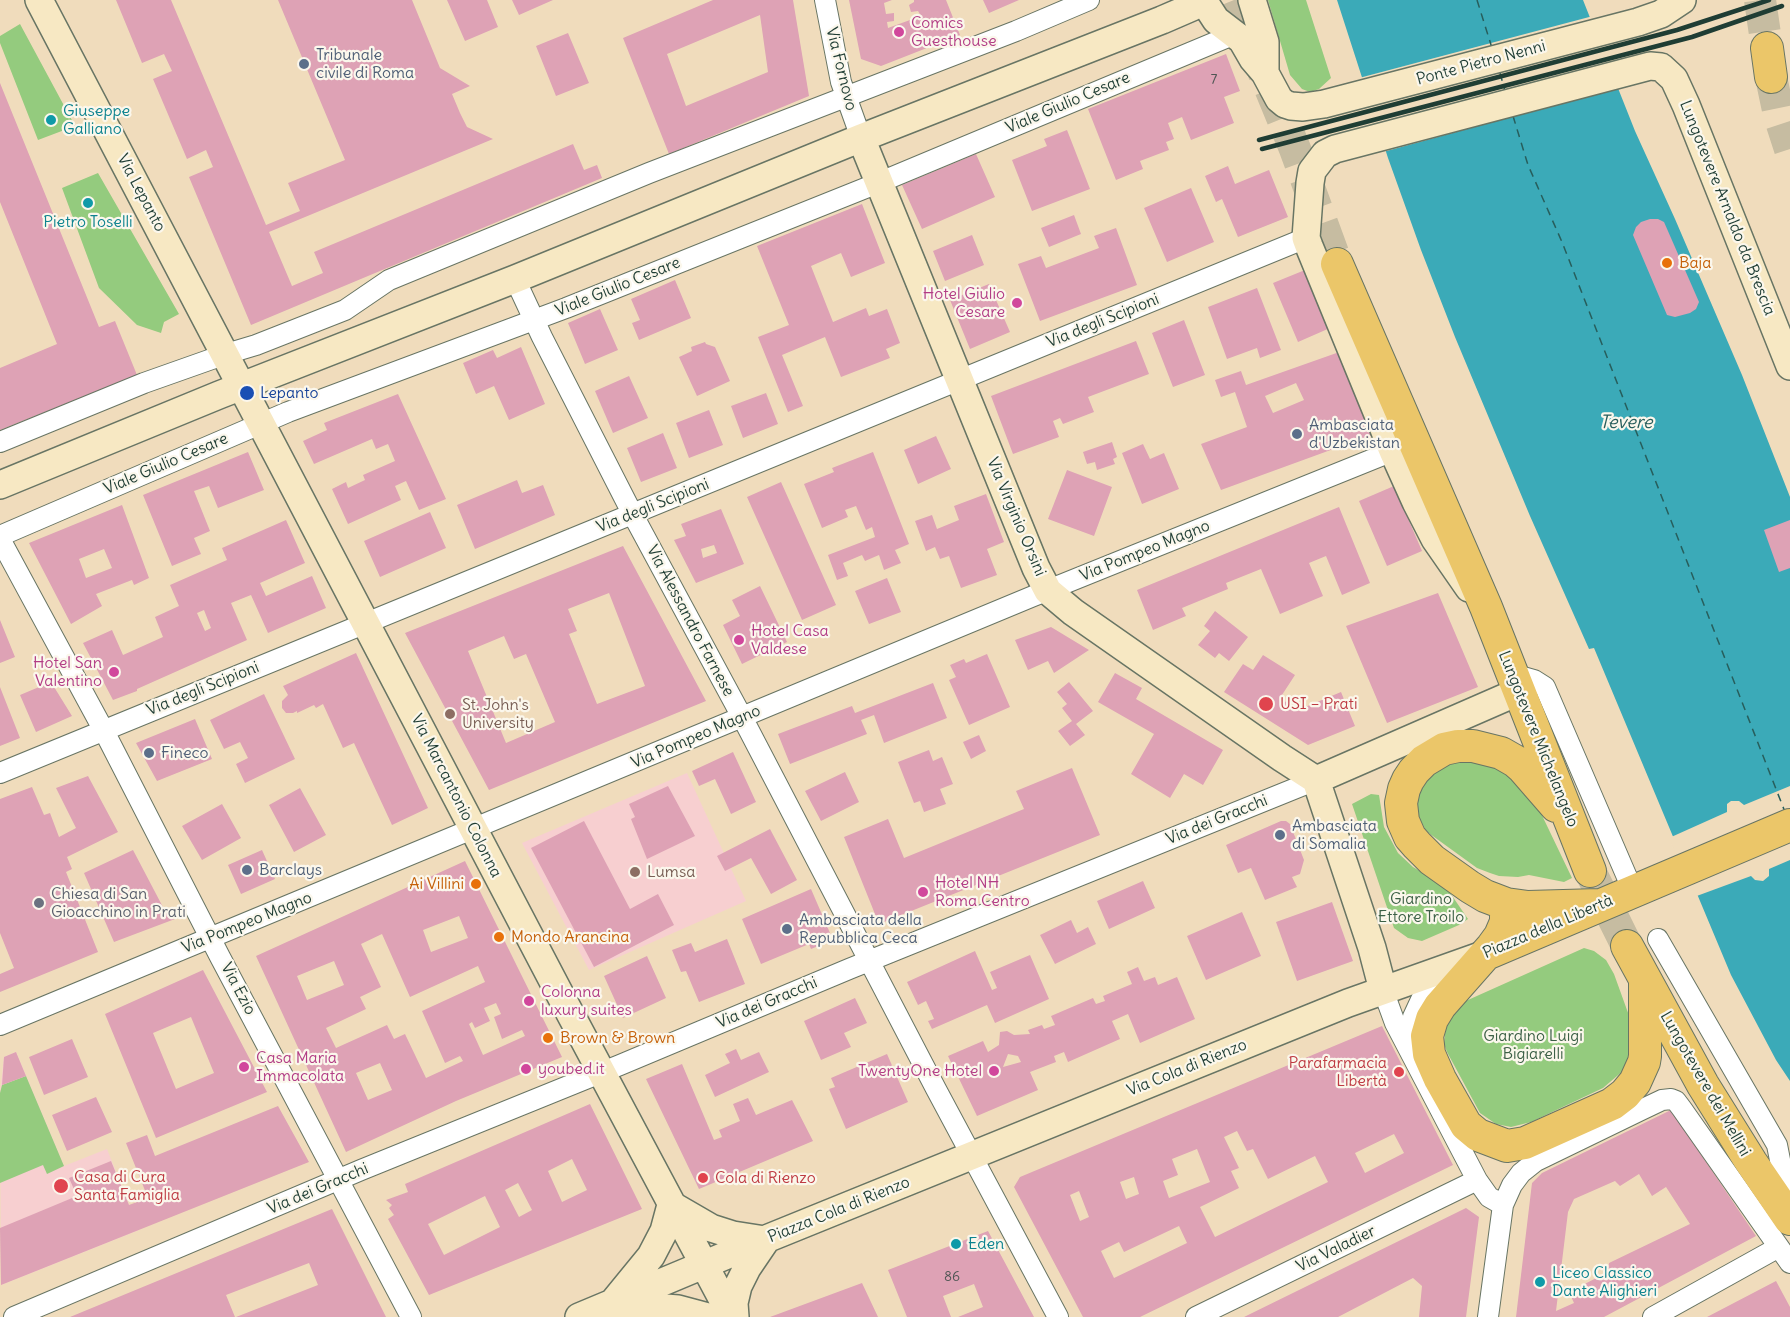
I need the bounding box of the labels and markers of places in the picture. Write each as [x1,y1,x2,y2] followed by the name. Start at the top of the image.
[911,13,997,51] place label: Comics Guesthouse
[892,25,906,39] marker: Comics Guesthouse
[316,45,414,83] place label: Tribunale civile di Roma
[297,57,311,71] marker: Tribunale civile di Roma
[63,101,130,139] place label: Giuseppe Galliano
[44,113,58,127] marker: Giuseppe Galliano
[81,196,95,210] marker: Pietro Toselli
[43,212,133,232] place label: Pietro Toselli
[1679,253,1711,273] place label: Baja
[1660,256,1674,270] marker: Baja
[923,284,1005,322] place label: Hotel Giulio Cesare
[1010,296,1024,310] marker: Hotel Giulio Cesare
[260,383,319,403] place label: Lepanto
[238,384,256,402] marker: Lepanto
[1309,415,1400,453] place label: Ambasciata d'Uzbekistan
[1290,427,1304,441] marker: Ambasciata d'Uzbekistan
[751,621,829,659] place label: Hotel Casa Valdese
[732,633,746,647] marker: Hotel Casa Valdese
[33,653,102,691] place label: Hotel San Valentino
[107,665,121,679] marker: Hotel San Valentino
[1280,694,1358,714] place label: USI – Prati
[462,695,534,733] place label: St. John's University
[1257,695,1275,713] marker: USI – Prati
[443,707,457,721] marker: St. John's University
[161,743,209,763] place label: Fineco
[142,746,156,760] marker: Fineco
[1292,816,1377,854] place label: Ambasciata di Somalia
[1273,828,1287,842] marker: Ambasciata di Somalia
[259,860,322,880] place label: Barclays
[647,862,695,882] place label: Lumsa
[240,863,254,877] marker: Barclays
[628,865,642,879] marker: Lumsa
[935,873,1030,911] place label: Hotel NH Roma Centro
[409,874,464,894] place label: Ai Villini
[469,877,483,891] marker: Ai Villini
[51,884,186,922] place label: Chiesa di San Gioacchino in Prati
[916,885,930,899] marker: Hotel NH Roma Centro
[32,896,46,910] marker: Chiesa di San Gioacchino in Prati
[799,910,922,948] place label: Ambasciata della Repubblica Ceca
[780,922,794,936] marker: Ambasciata della Repubblica Ceca
[511,927,629,947] place label: Mondo Arancina
[492,930,506,944] marker: Mondo Arancina
[541,982,632,1020] place label: Colonna luxury suites
[522,994,536,1008] marker: Colonna luxury suites
[560,1028,675,1048] place label: Brown & Brown
[541,1031,555,1045] marker: Brown & Brown
[256,1048,344,1086] place label: Casa Maria Immacolata
[1289,1053,1387,1091] place label: Parafarmacia Libertà
[538,1059,605,1079] place label: youbed.it
[237,1060,251,1074] marker: Casa Maria Immacolata
[858,1061,982,1081] place label: TwentyOne Hotel
[519,1062,533,1076] marker: youbed.it
[987,1064,1001,1078] marker: TwentyOne Hotel
[1392,1065,1406,1079] marker: Parafarmacia Libertà
[74,1167,180,1205] place label: Casa di Cura Santa Famiglia
[715,1168,816,1188] place label: Cola di Rienzo
[696,1171,710,1185] marker: Cola di Rienzo
[52,1177,70,1195] marker: Casa di Cura Santa Famiglia
[968,1234,1004,1254] place label: Eden
[949,1237,963,1251] marker: Eden
[1552,1263,1657,1301] place label: Liceo Classico Dante Alighieri
[1533,1275,1547,1289] marker: Liceo Classico Dante Alighieri

